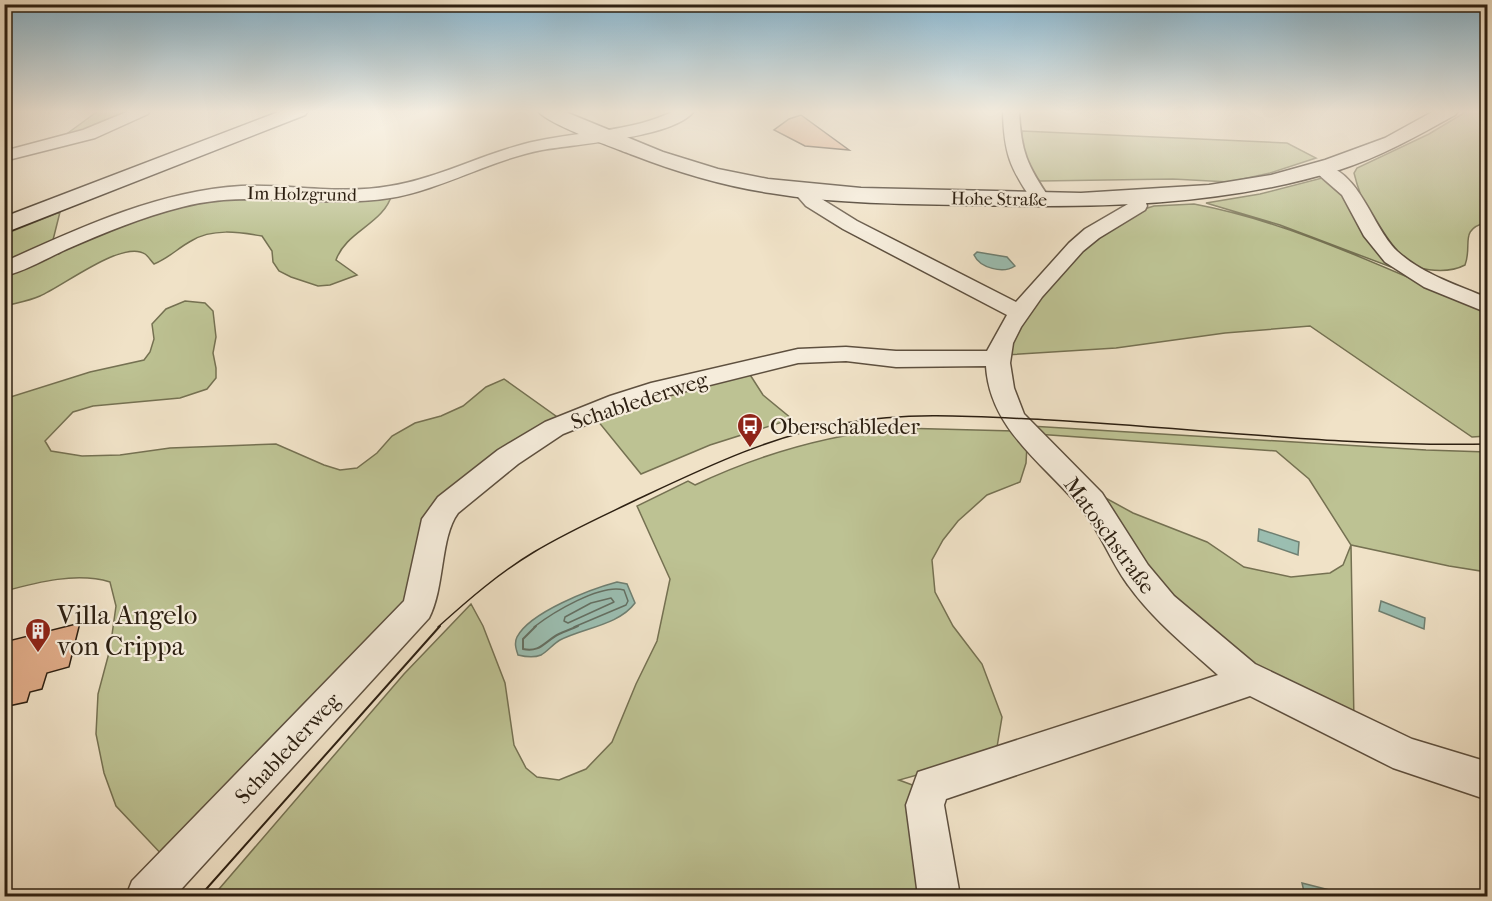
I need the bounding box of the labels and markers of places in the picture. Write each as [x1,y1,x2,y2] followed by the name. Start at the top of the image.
[735,411,765,449] bus stop icon: Oberschableder
[770,414,920,440] place label: Oberschableder
[56,599,198,662] place label: Villa Angelo von Crippa
[23,616,53,654] building icon: Villa Angelo von Crippa

